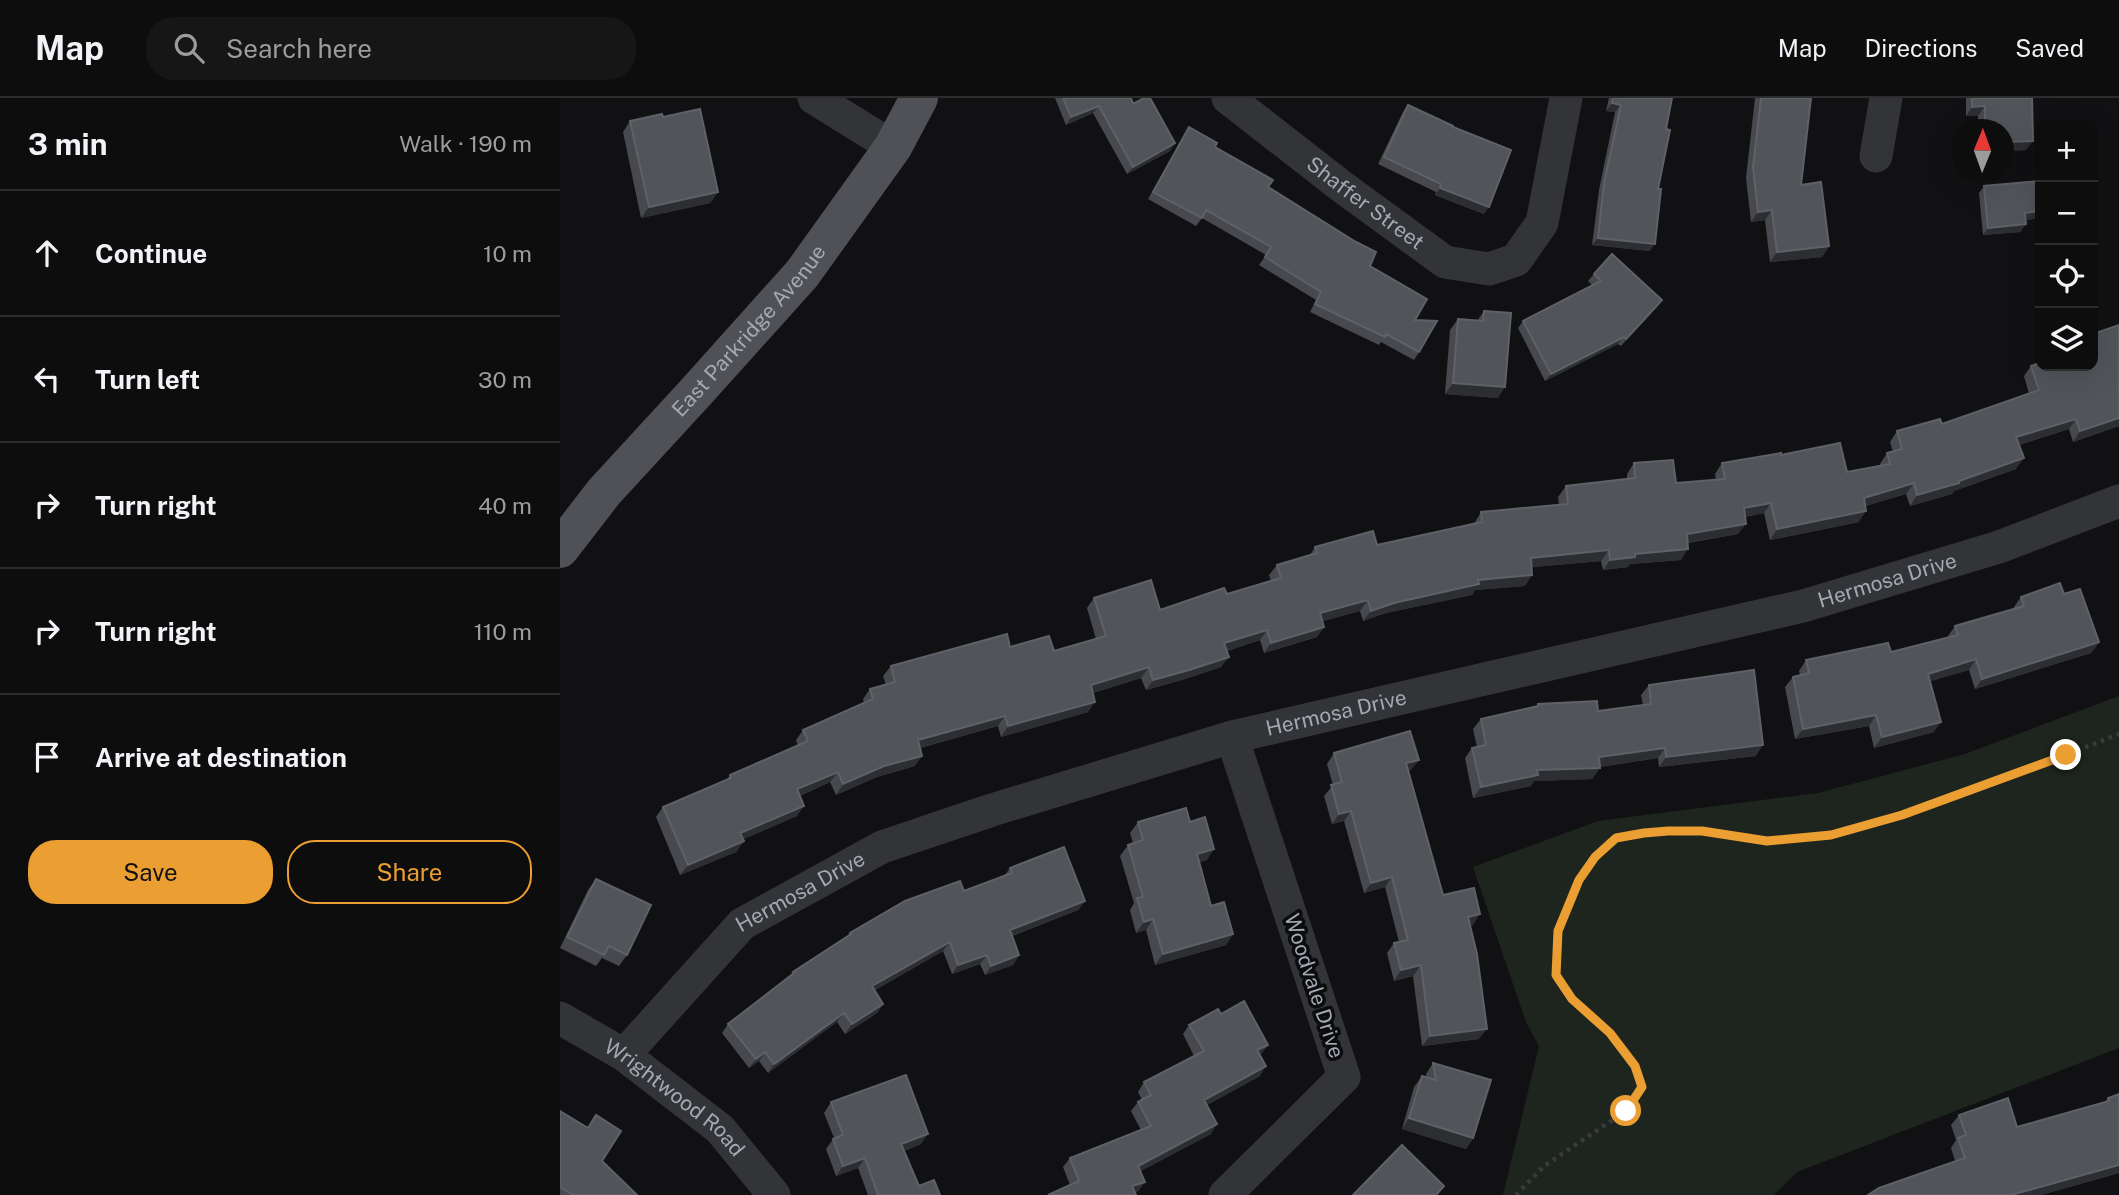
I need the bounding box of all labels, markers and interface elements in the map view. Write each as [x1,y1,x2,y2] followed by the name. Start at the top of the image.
[146,17,636,80] search box
[35,29,104,67] text: Map
[170,29,208,67] icon: search
[226,33,372,64] text: Search here
[1778,34,1827,62] text: Map
[1865,34,1977,62] text: Directions
[2015,34,2084,62] text: Saved
[1951,119,2014,182] north arrow
[2035,119,2098,371] map controls
[2035,119,2098,182] button: +
[28,126,107,162] text: 3 min
[399,130,532,157] text: Walk · 190 m
[1302,151,1429,255] street label: Shaffer Street
[2035,182,2098,245] button: −
[28,234,66,272] icon: ahead
[95,238,207,269] text: Continue
[483,240,532,267] text: 10 m
[667,240,831,422] street label: East Parkridge Avenue
[2035,245,2098,308] button: locate
[2035,308,2098,371] button: layers
[28,360,66,398] icon: left
[95,364,200,395] text: Turn left
[478,366,532,393] text: 30 m
[28,486,66,524] icon: right
[95,490,217,521] text: Turn right
[478,492,532,519] text: 40 m
[1815,547,1960,613] street label: Hermosa Drive
[28,612,66,650] icon: right
[95,616,217,647] text: Turn right
[474,618,532,645] text: 110 m
[1263,684,1409,741] street label: Hermosa Drive
[28,738,66,776] icon: arrive
[2050,739,2081,770] route end
[95,742,347,773] text: Arrive at destination
[28,840,273,904] button: Save
[287,840,532,904] button: Share
[731,846,869,937] street label: Hermosa Drive
[1279,911,1350,1061] street label: Woodvale Drive
[600,1033,750,1161] street label: Wrightwood Road
[1610,1095,1641,1126] route start

